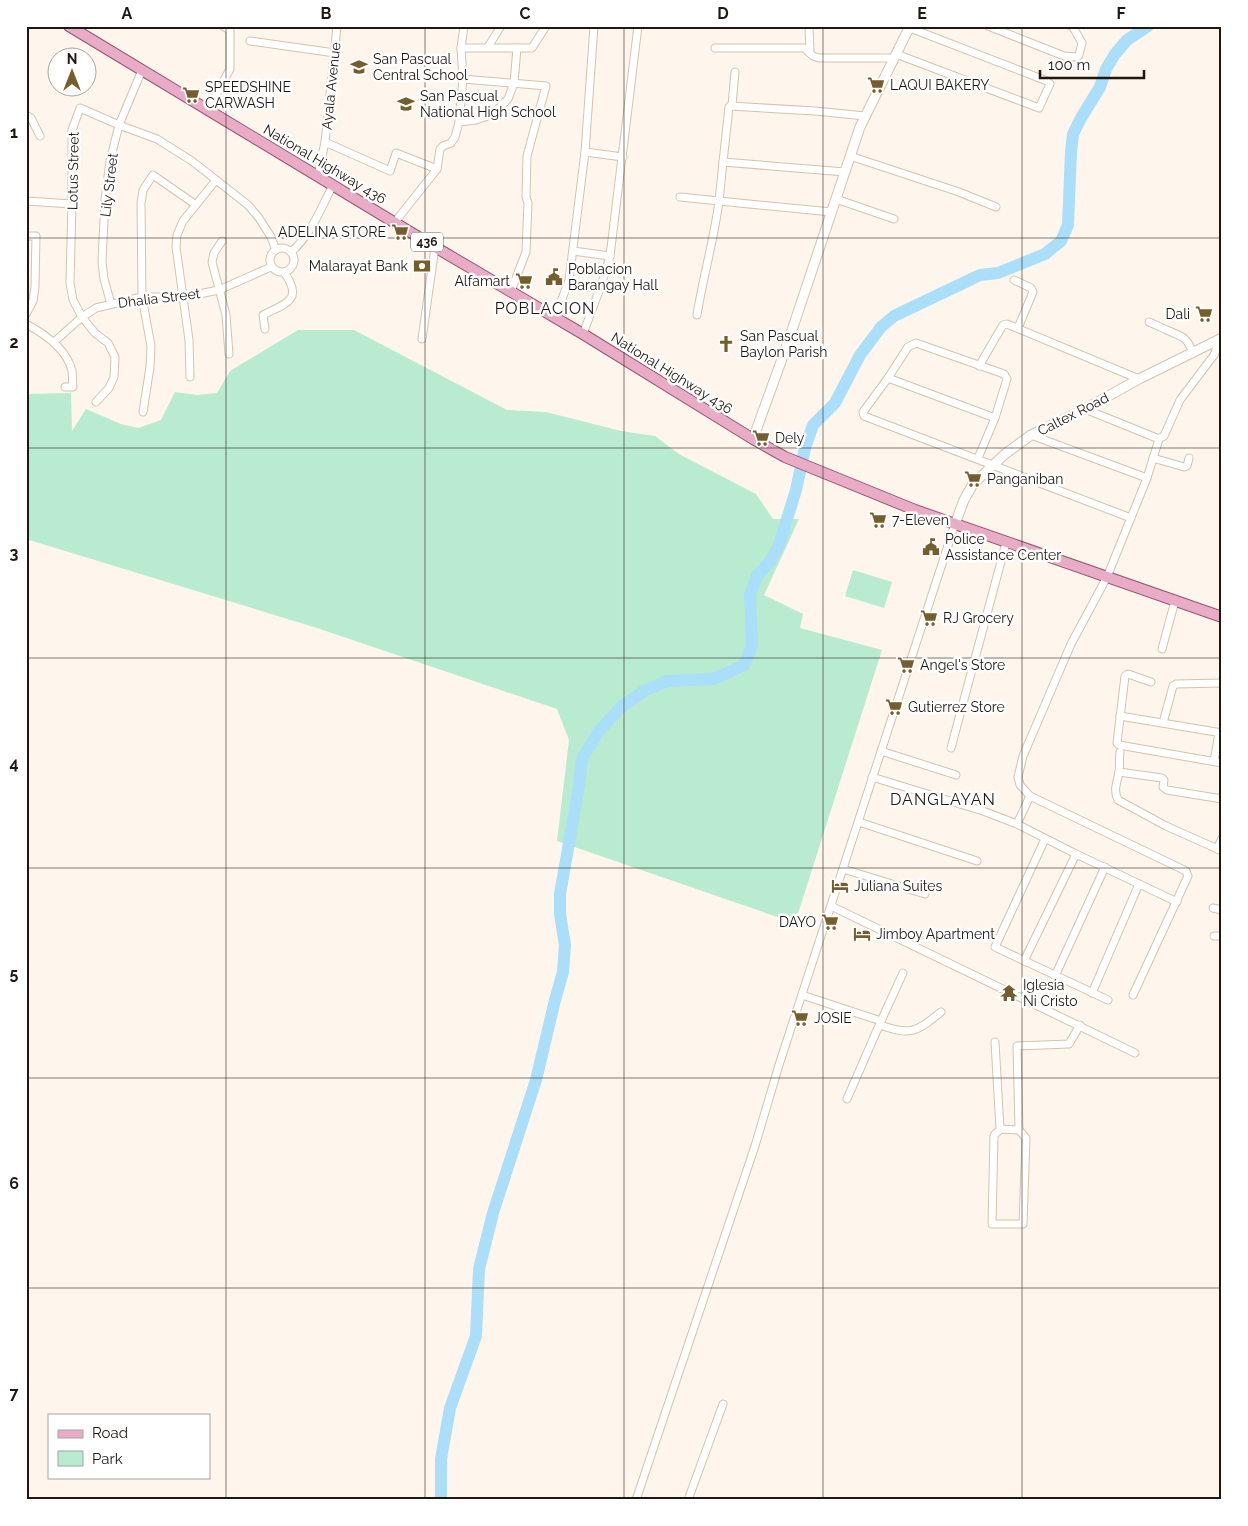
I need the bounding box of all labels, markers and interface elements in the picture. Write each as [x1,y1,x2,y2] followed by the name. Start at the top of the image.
[122,4,133,23] text: A
[321,4,332,23] text: B
[520,4,531,23] text: C
[717,4,729,23] text: D
[917,4,927,23] text: E
[1116,4,1126,23] text: F
[318,42,344,130] street label: Ayala Avenue
[48,48,98,98] north arrow
[1040,48,1144,80] scale bar
[67,51,77,67] text: N
[373,51,468,83] place label: San Pascual Central School
[1048,56,1090,74] text: 100 m
[349,57,369,77] school or university icon: San Pascual Central School
[866,75,886,95] supermarket icon: LAQUI BAKERY
[890,77,989,93] place label: LAQUI BAKERY
[205,79,291,111] place label: SPEEDSHINE CARWASH
[181,85,201,105] supermarket icon: SPEEDSHINE CARWASH
[420,88,556,120] place label: San Pascual National High School
[396,94,416,114] school or university icon: San Pascual National High School
[261,121,389,207] street label: National Highway 436
[10,123,18,142] text: 1
[64,131,82,210] street label: Lotus Street
[97,152,121,218] street label: Lily Street
[390,222,410,242] supermarket icon: ADELINA STORE
[278,224,386,240] place label: ADELINA STORE
[411,232,443,252] road number: 436
[412,256,432,276] bank icon: Malarayat Bank
[309,258,409,274] place label: Malarayat Bank
[568,261,658,293] place label: Poblacion Barangay Hall
[544,267,564,287] public building icon: Poblacion Barangay Hall
[514,271,534,291] supermarket icon: Alfamart
[454,273,510,289] place label: Alfamart
[117,285,201,311] street label: Dhalia Street
[495,299,595,318] district label: POBLACION
[1194,304,1214,324] supermarket icon: Dali
[1166,306,1190,322] place label: Dali
[740,328,827,360] place label: San Pascual Baylon Parish
[608,329,736,417] street label: National Highway 436
[9,333,19,352] text: 2
[716,334,736,354] church icon: San Pascual Baylon Parish
[1035,389,1111,439] street label: Caltex Road
[751,428,771,448] supermarket icon: Dely
[775,430,805,446] place label: Dely
[963,469,983,489] supermarket icon: Panganiban
[987,471,1063,487] place label: Panganiban
[868,510,888,530] supermarket icon: 7-Eleven
[892,512,949,528] place label: 7-Eleven
[945,531,1061,563] place label: Police Assistance Center
[921,537,941,557] public building icon: Police Assistance Center
[10,544,19,563] text: 3
[919,608,939,628] supermarket icon: RJ Grocery
[943,610,1014,626] place label: RJ Grocery
[896,655,916,675] supermarket icon: Angel's Store
[920,657,1005,673] place label: Angel's Store
[884,697,904,717] supermarket icon: Gutierrez Store
[908,699,1005,715] place label: Gutierrez Store
[9,754,19,773] text: 4
[890,790,996,809] district label: DANGLAYAN
[830,876,850,896] hotel icon: Juliana Suites
[854,878,942,894] place label: Juliana Suites
[820,912,840,932] supermarket icon: DAYO
[779,914,816,930] place label: DAYO
[852,924,872,944] hotel icon: Jimboy Apartment
[876,926,995,942] place label: Jimboy Apartment
[10,964,19,983] text: 5
[1023,977,1078,1009] place label: Iglesia Ni Cristo
[999,983,1019,1003] temple icon: Iglesia Ni Cristo
[790,1008,810,1028] supermarket icon: JOSIE
[814,1010,852,1026] place label: JOSIE
[9,1174,19,1193] text: 6
[10,1384,19,1403] text: 7
[48,1414,210,1478] legend
[92,1424,128,1442] text: Road
[92,1450,123,1468] text: Park

